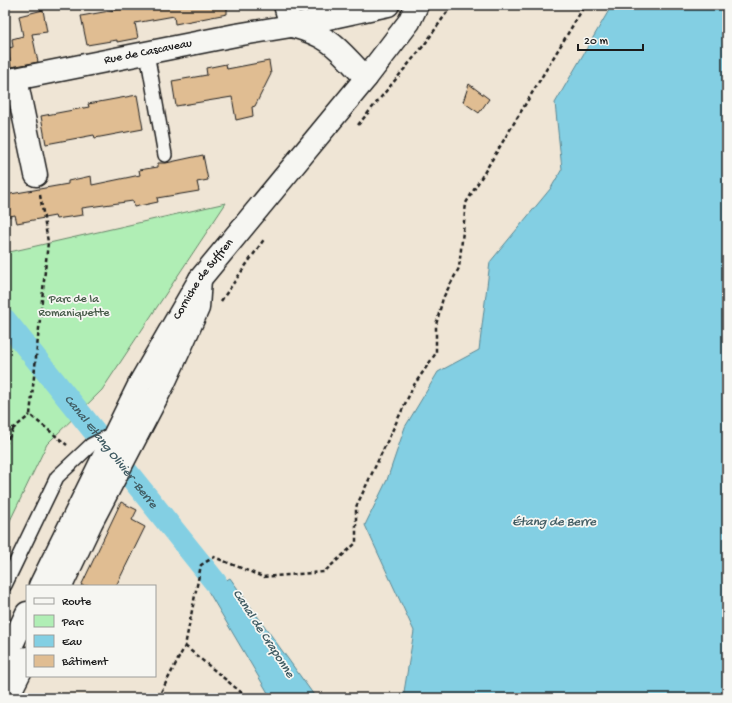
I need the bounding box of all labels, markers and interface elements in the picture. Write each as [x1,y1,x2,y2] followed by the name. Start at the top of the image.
[578,26,643,52] scale bar
[584,35,609,49] text: 20 m
[103,37,194,68] street label: Rue de Cascaveau
[171,236,237,323] street label: Corniche de Suffren
[39,293,110,321] park label: Parc de la Romaniquette
[61,392,161,512] water label: Canal Etang Olivier -Berre
[512,515,597,530] water label: Étang de Berre
[26,585,156,677] legend
[229,587,298,682] water label: Canal de Craponne
[62,596,92,610] text: Route
[61,616,85,630] text: Parc
[62,636,82,650] text: Eau
[61,656,109,670] text: Bâtiment

